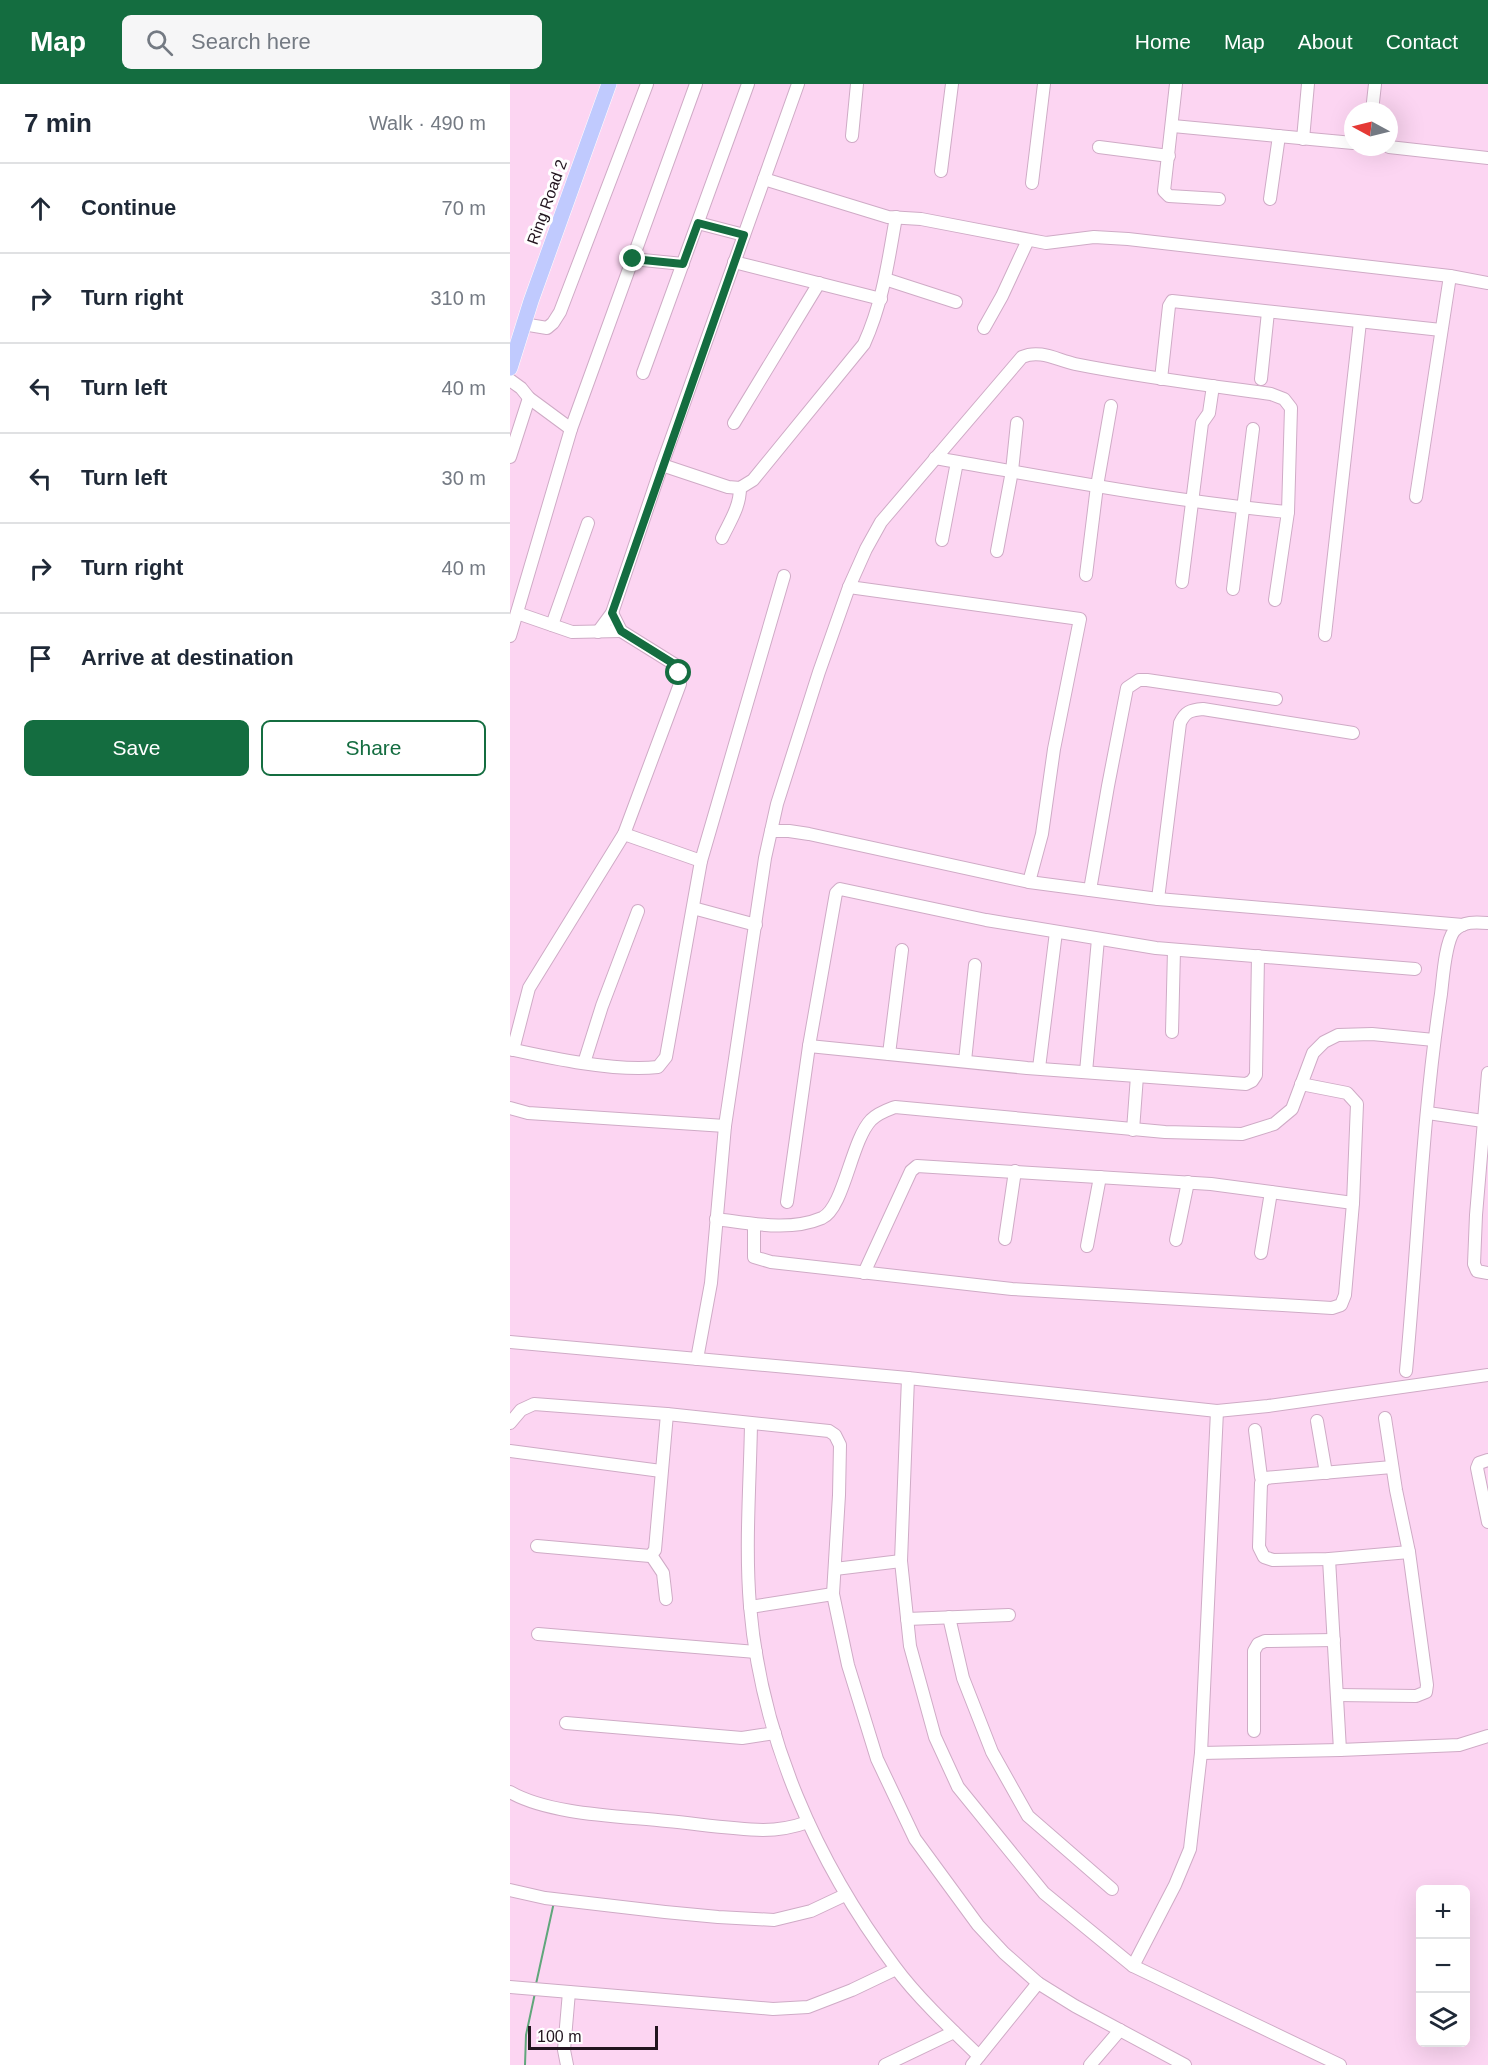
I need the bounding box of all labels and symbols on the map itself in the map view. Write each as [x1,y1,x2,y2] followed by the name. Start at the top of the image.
[1344,102,1398,156] north arrow
[524,157,570,247] street label: Ring Road 2
[619,245,645,271] route end
[665,659,691,685] route start
[528,2023,658,2050] scale bar

